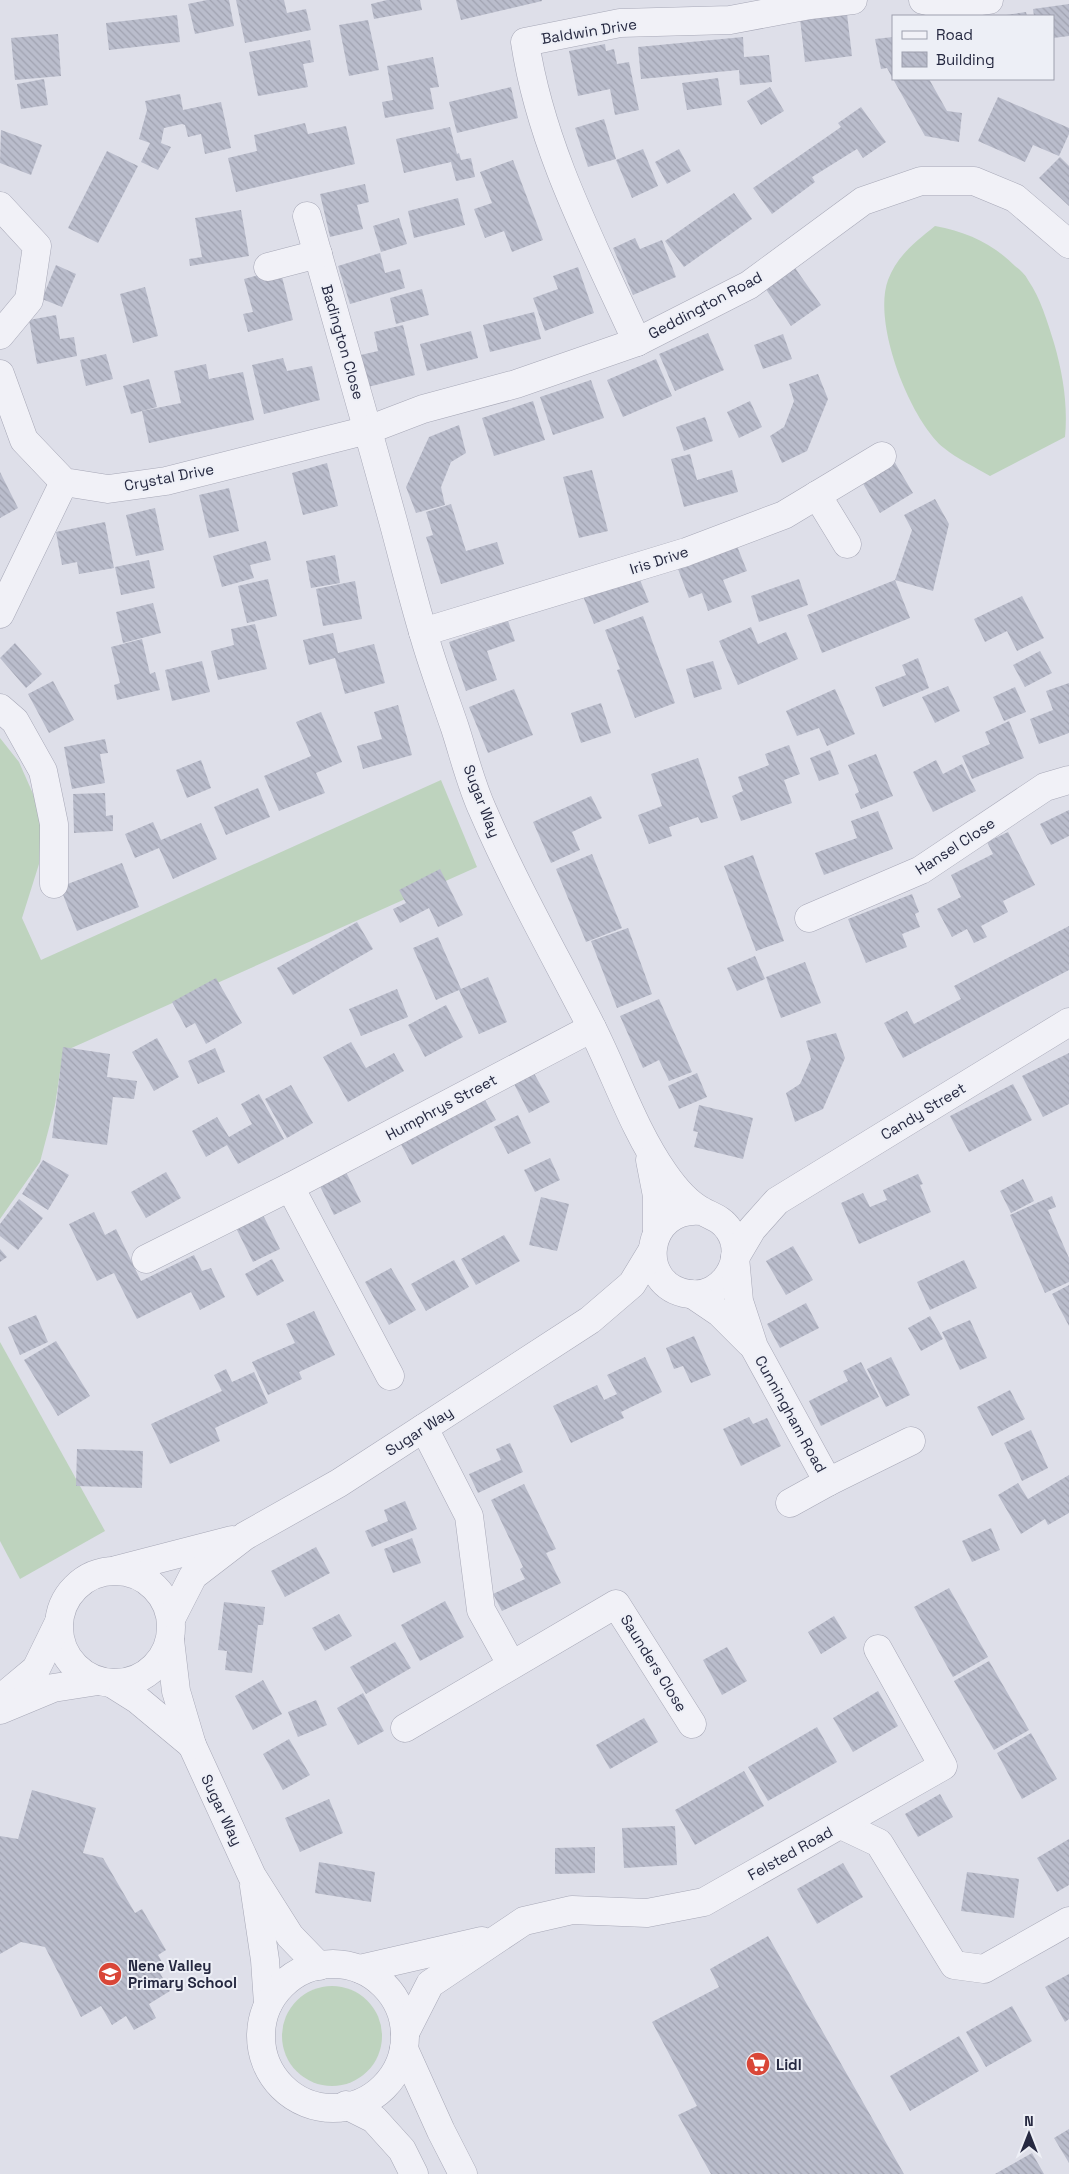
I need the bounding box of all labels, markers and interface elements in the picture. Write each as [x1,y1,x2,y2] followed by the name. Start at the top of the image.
[540,14,638,48] street label: Baldwin Drive
[892,15,1054,80] legend
[936,25,973,44] text: Road
[936,50,995,69] text: Building
[645,267,765,343] street label: Geddington Road
[317,282,369,402] street label: Badington Close
[122,459,216,495] street label: Crystal Drive
[627,542,691,578] street label: Iris Drive
[459,762,505,840] street label: Sugar Way
[912,813,999,879] street label: Hansel Close
[382,1070,500,1144] street label: Humphrys Street
[877,1078,969,1144] street label: Candy Street
[751,1352,831,1476] street label: Cunningham Road
[382,1402,456,1460] street label: Sugar Way
[616,1611,692,1715] street label: Saunders Close
[197,1771,247,1849] street label: Sugar Way
[744,1822,836,1884] street label: Felsted Road
[128,1956,237,1992] place label: Nene Valley Primary School
[97,1961,123,1987] school or university icon: Nene Valley Primary School
[745,2051,771,2077] supermarket icon: Lidl
[776,2055,802,2074] place label: Lidl
[1004,2109,1054,2159] north arrow
[1024,2112,1034,2130] text: N

